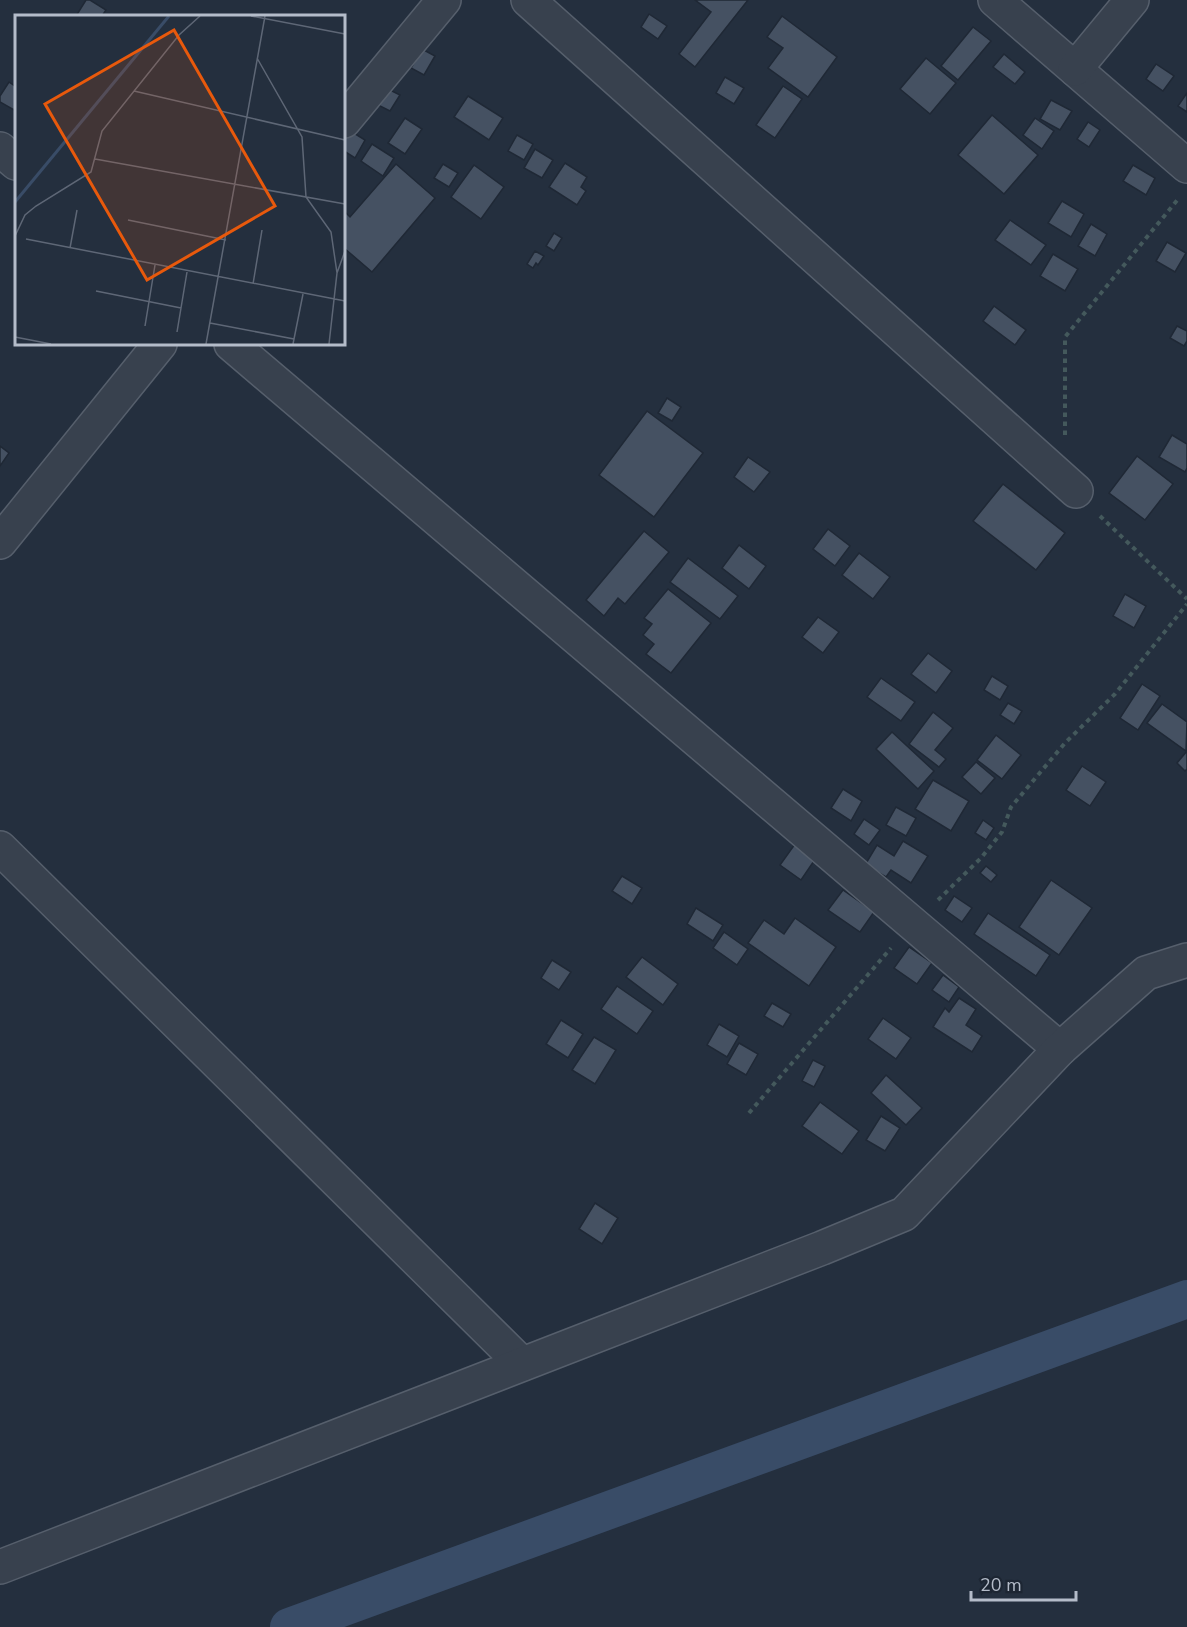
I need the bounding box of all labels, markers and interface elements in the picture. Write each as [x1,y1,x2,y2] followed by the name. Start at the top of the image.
[15,15,345,345] inset map
[971,1564,1076,1602] scale bar
[980,1573,1022,1597] text: 20 m

